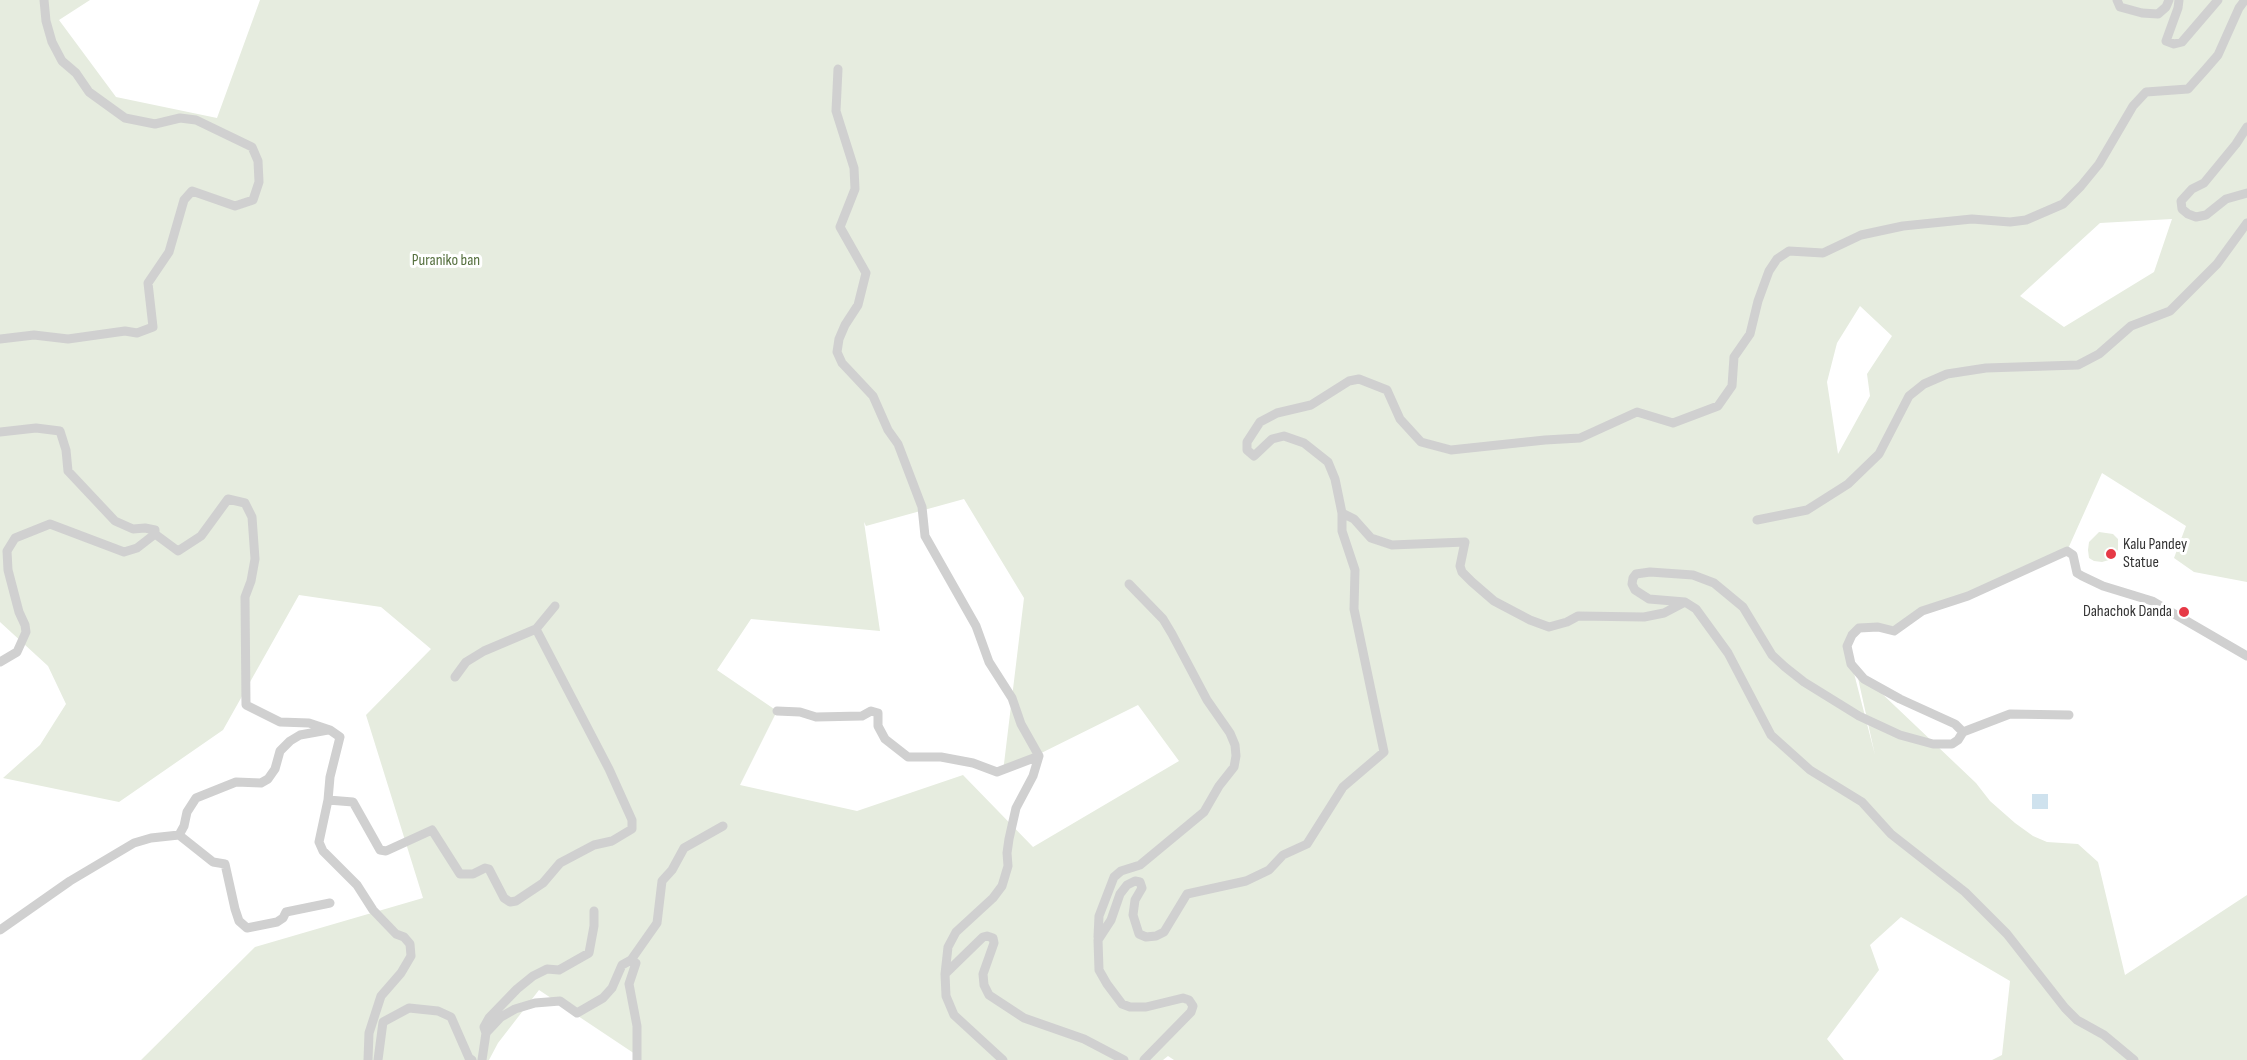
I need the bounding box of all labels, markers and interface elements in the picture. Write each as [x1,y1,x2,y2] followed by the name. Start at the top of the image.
[412,251,480,271] park label: Puraniko ban
[2123,535,2187,573] place label: Kalu Pandey Statue
[2104,547,2118,561] marker: Kalu Pandey Statue
[2083,602,2172,622] place label: Dahachok Danda
[2177,605,2191,619] marker: Dahachok Danda

